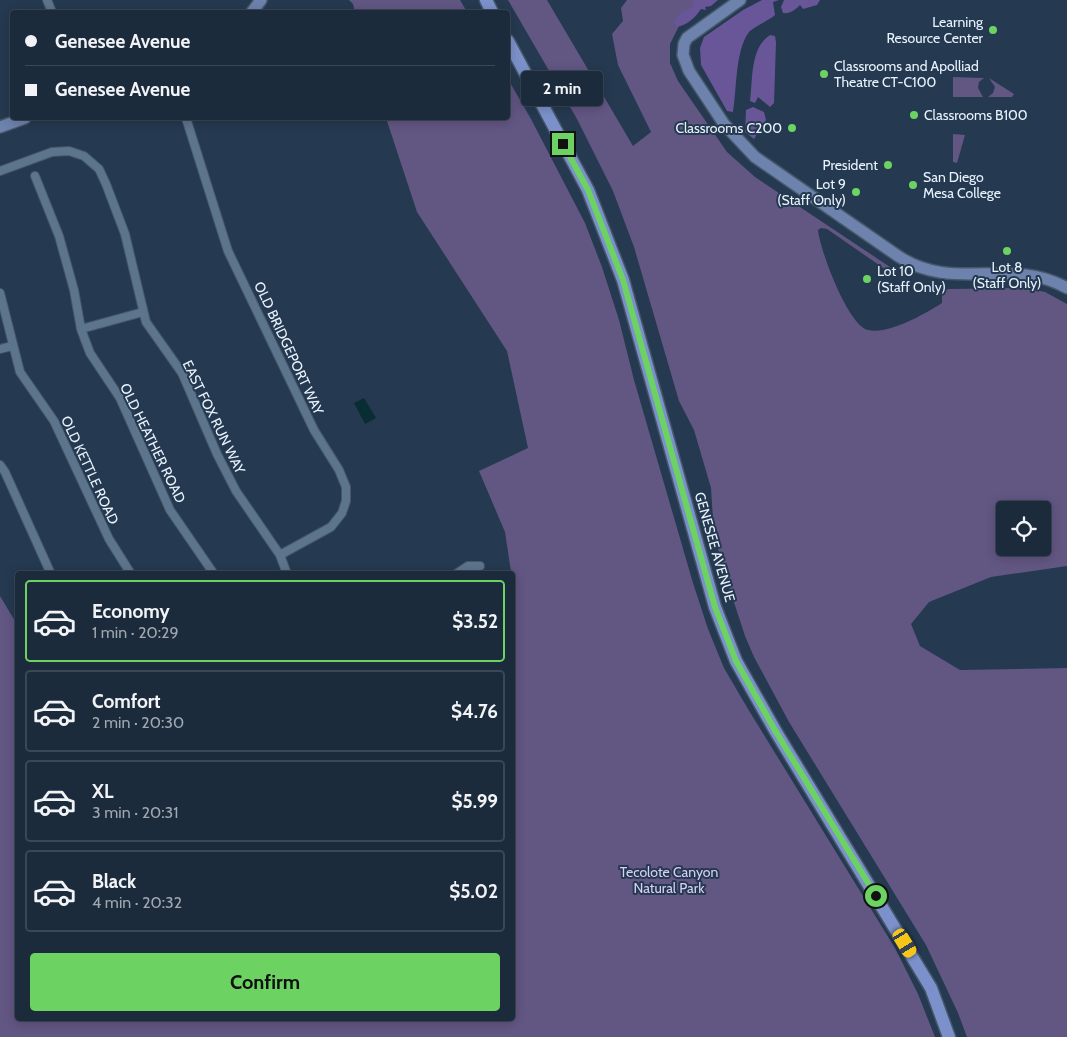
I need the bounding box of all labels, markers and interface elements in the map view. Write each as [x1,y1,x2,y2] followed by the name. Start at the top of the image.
[886,13,984,47] place label: Learning Resource Center
[987,24,999,36] marker: Learning Resource Center
[55,30,190,53] text: Genesee Avenue
[834,57,979,91] place label: Classrooms and Apolliad Theatre CT-C100
[818,68,830,80] marker: Classrooms and Apolliad Theatre CT-C100
[522,72,604,106] callout: 2 min
[55,78,190,101] text: Genesee Avenue
[543,79,581,98] text: 2 min
[924,106,1028,124] place label: Classrooms B100
[908,109,920,121] marker: Classrooms B100
[675,119,782,137] place label: Classrooms C200
[786,122,798,134] marker: Classrooms C200
[552,133,574,155] route end
[823,156,878,174] place label: President
[882,159,894,171] marker: President
[923,168,1001,202] place label: San Diego Mesa College
[777,175,846,209] place label: Lot 9 (Staff Only)
[907,179,919,191] marker: San Diego Mesa College
[850,186,862,198] marker: Lot 9 (Staff Only)
[1001,245,1013,257] marker: Lot 8 (Staff Only)
[973,258,1041,292] place label: Lot 8 (Staff Only)
[877,262,946,296] place label: Lot 10 (Staff Only)
[861,273,873,285] marker: Lot 10 (Staff Only)
[250,279,328,418] street label: OLD BRIDGEPORT WAY
[179,357,250,478] street label: EAST FOX RUN WAY
[116,380,190,506] street label: OLD HEATHER ROAD
[57,413,123,527] street label: OLD KETTLE ROAD
[691,490,739,604] street label: GENESEE AVENUE
[996,501,1051,556] map controls
[996,501,1051,556] button: locate
[32,599,77,644] icon: car
[92,600,170,623] text: Economy
[452,610,498,633] text: $3.52
[92,623,179,642] text: 1 min · 20:29
[32,689,77,734] icon: car
[92,690,161,713] text: Comfort
[451,700,498,723] text: $4.76
[92,713,184,732] text: 2 min · 20:30
[32,779,77,824] icon: car
[92,780,113,803] text: XL
[451,790,498,813] text: $5.99
[92,803,178,822] text: 3 min · 20:31
[620,863,719,897] park label: Tecolote Canyon Natural Park
[32,869,77,914] icon: car
[92,870,136,893] text: Black
[449,880,498,903] text: $5.02
[865,885,887,907] route start
[92,893,182,912] text: 4 min · 20:32
[890,926,919,960] car
[30,953,500,1011] button: Confirm

